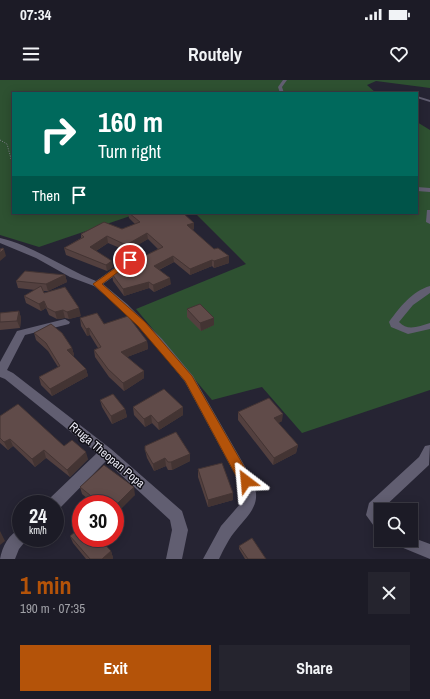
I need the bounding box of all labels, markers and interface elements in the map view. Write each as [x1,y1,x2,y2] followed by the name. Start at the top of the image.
[20,4,51,25] text: 07:34
[188,42,242,67] text: Routely
[20,43,42,65] icon: menu
[388,43,410,65] icon: heart
[98,103,163,141] text: 160 m
[32,108,84,160] icon: right
[98,139,161,164] text: Turn right
[68,184,90,206] icon: arrive
[32,185,60,206] text: Then
[113,243,147,277] pin
[119,249,141,271] icon: arrive
[66,419,149,492] street label: Rruga Theopan Popa
[225,460,267,502] position arrow
[72,495,124,547] speed limit sign: 30
[29,502,47,529] text: 24
[374,503,418,547] map controls
[374,503,418,547] button: search
[29,524,47,537] text: km/h
[20,569,71,601] text: 1 min
[368,572,410,614] button: close
[20,600,85,617] text: 190 m · 07:35
[20,645,211,691] button: Exit
[219,645,410,691] button: Share

